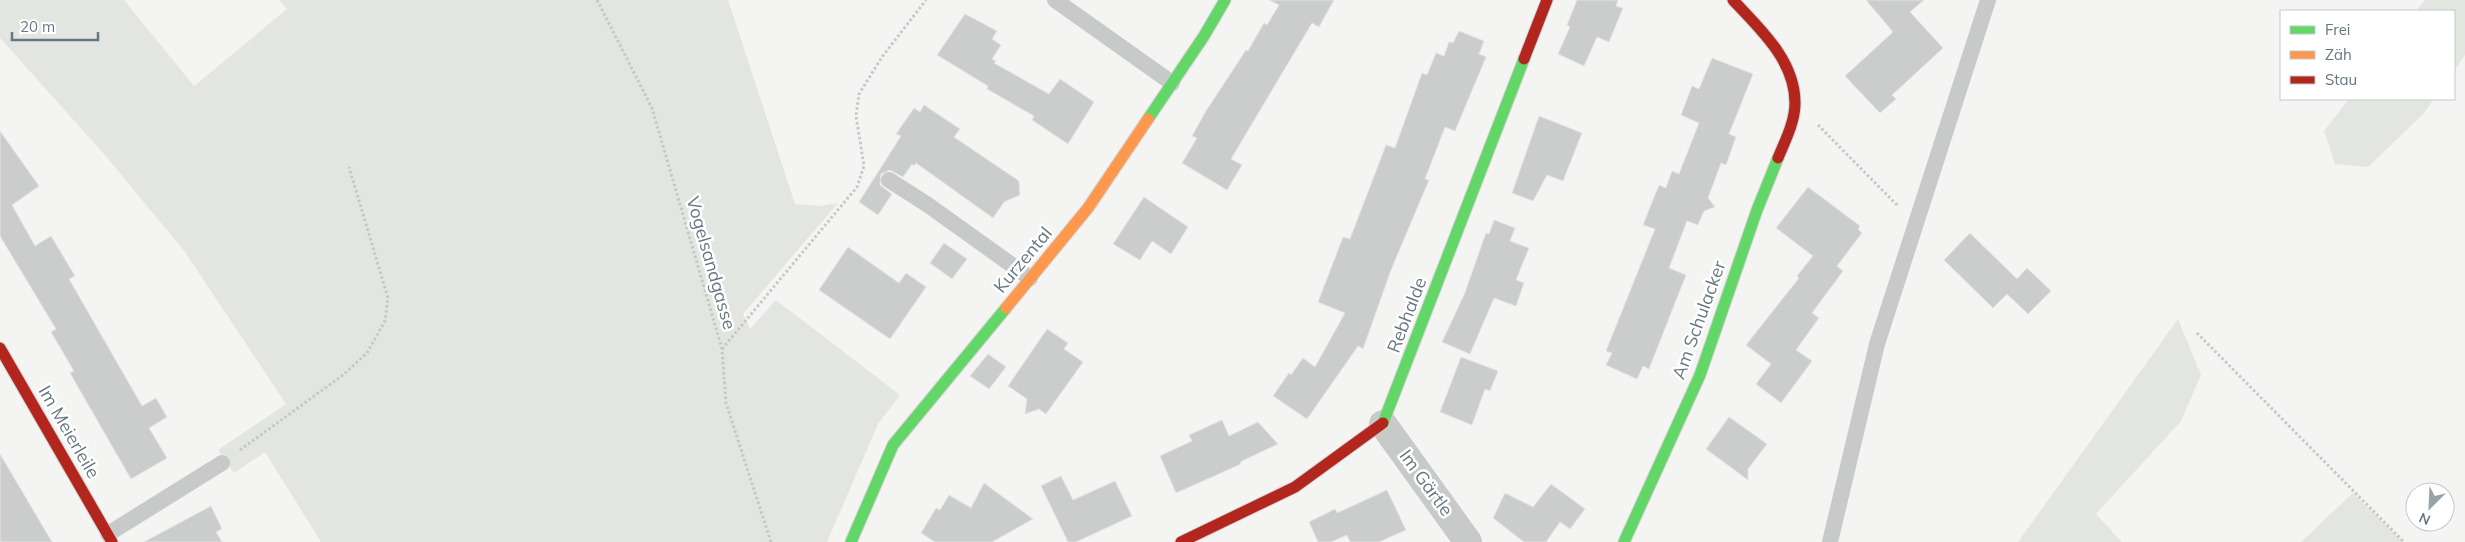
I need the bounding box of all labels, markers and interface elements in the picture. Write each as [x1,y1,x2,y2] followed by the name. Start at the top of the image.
[12,10,99,42] scale bar
[2280,10,2455,100] legend
[20,17,55,36] text: 20 m
[2325,20,2350,39] text: Frei
[2325,45,2352,64] text: Zäh
[2325,70,2357,89] text: Stau
[682,194,741,332] street label: Vogelsandgasse
[988,222,1057,297] street label: Kurzental
[1666,257,1731,382] street label: Am Schulacker
[1382,274,1431,356] street label: Rebhalde
[34,381,105,482] street label: Im Meierleile
[1395,445,1458,520] street label: Im Gärtle
[2405,482,2455,532] north arrow
[2416,509,2433,529] text: N

